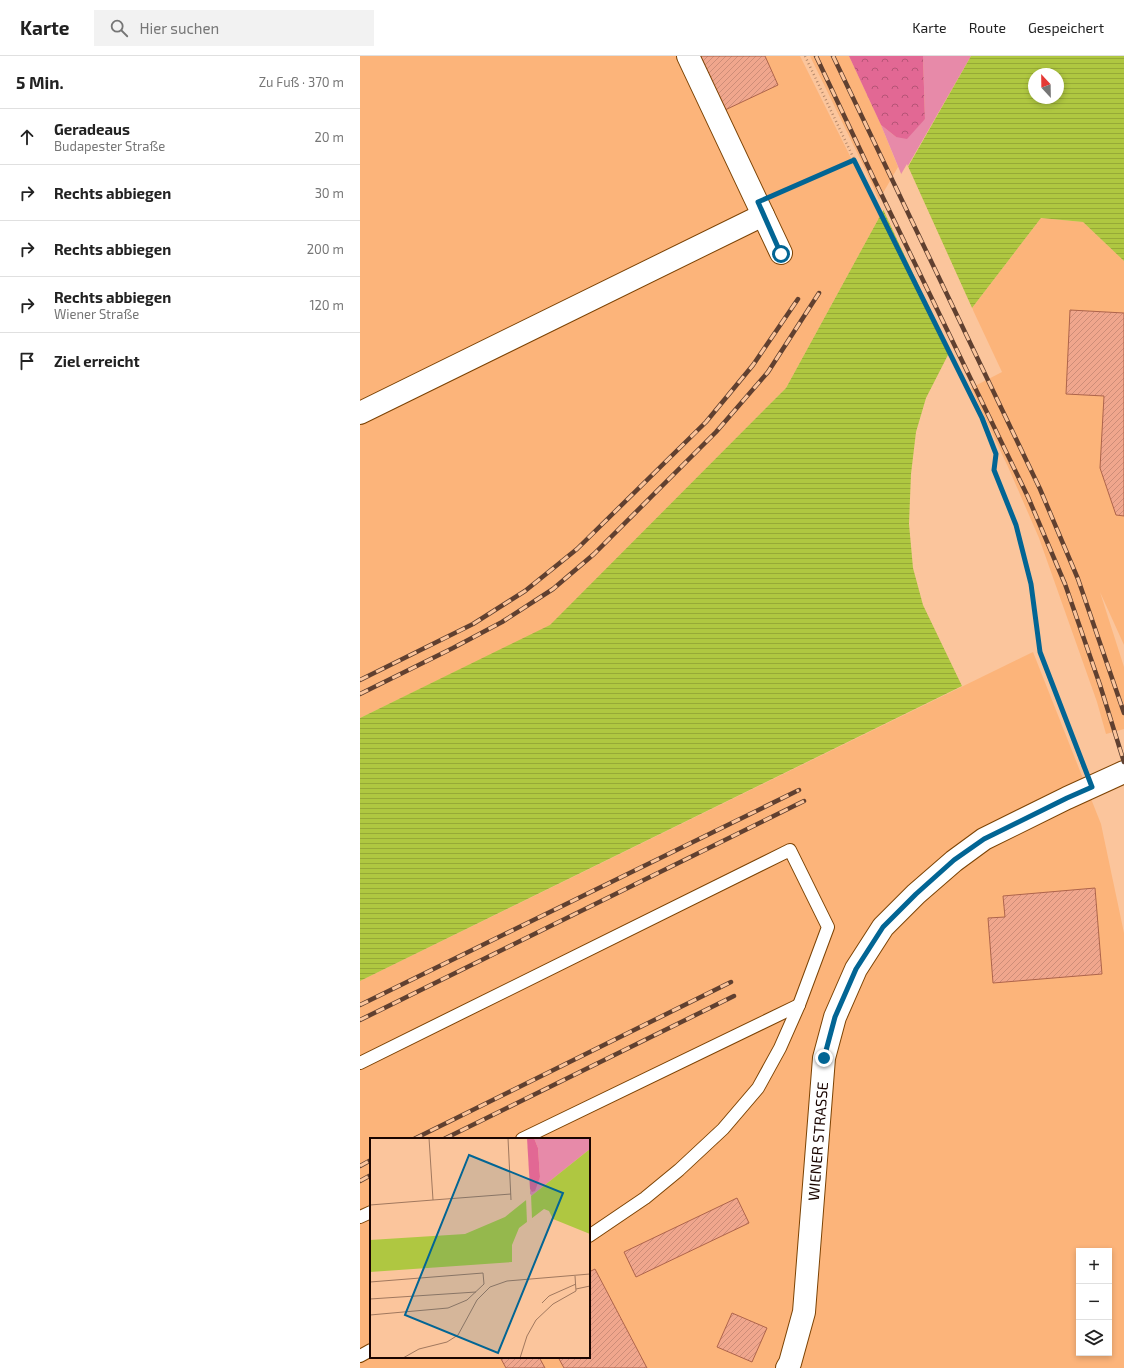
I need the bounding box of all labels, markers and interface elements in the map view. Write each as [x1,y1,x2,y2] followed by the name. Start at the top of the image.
[94,10,374,46] search box
[20,16,70,39] text: Karte
[108,17,130,39] icon: search
[140,19,219,37] text: Hier suchen
[912,19,947,36] text: Karte
[969,19,1006,36] text: Route
[1028,19,1104,36] text: Gespeichert
[1028,68,1064,104] north arrow
[16,72,64,92] text: 5 Min.
[259,74,344,90] text: Zu Fuß · 370 m
[54,120,130,138] text: Geradeaus
[16,126,38,148] icon: ahead
[315,129,344,145] text: 20 m
[54,138,165,154] text: Budapester Straße
[16,182,38,204] icon: right
[54,184,171,202] text: Rechts abbiegen
[315,185,344,201] text: 30 m
[16,238,38,260] icon: right
[54,240,171,258] text: Rechts abbiegen
[307,241,344,257] text: 200 m
[772,245,790,263] route start
[54,288,171,306] text: Rechts abbiegen
[16,294,38,316] icon: right
[309,297,344,313] text: 120 m
[54,306,139,322] text: Wiener Straße
[16,350,38,372] icon: arrive
[54,352,140,370] text: Ziel erreicht
[815,1049,833,1067] route end
[804,1081,831,1201] street label: WIENER STRASSE
[370,1138,590,1358] inset map
[1076,1248,1112,1356] map controls
[1076,1248,1112,1284] button: +
[1076,1284,1112,1320] button: −
[1076,1320,1112,1356] button: layers

